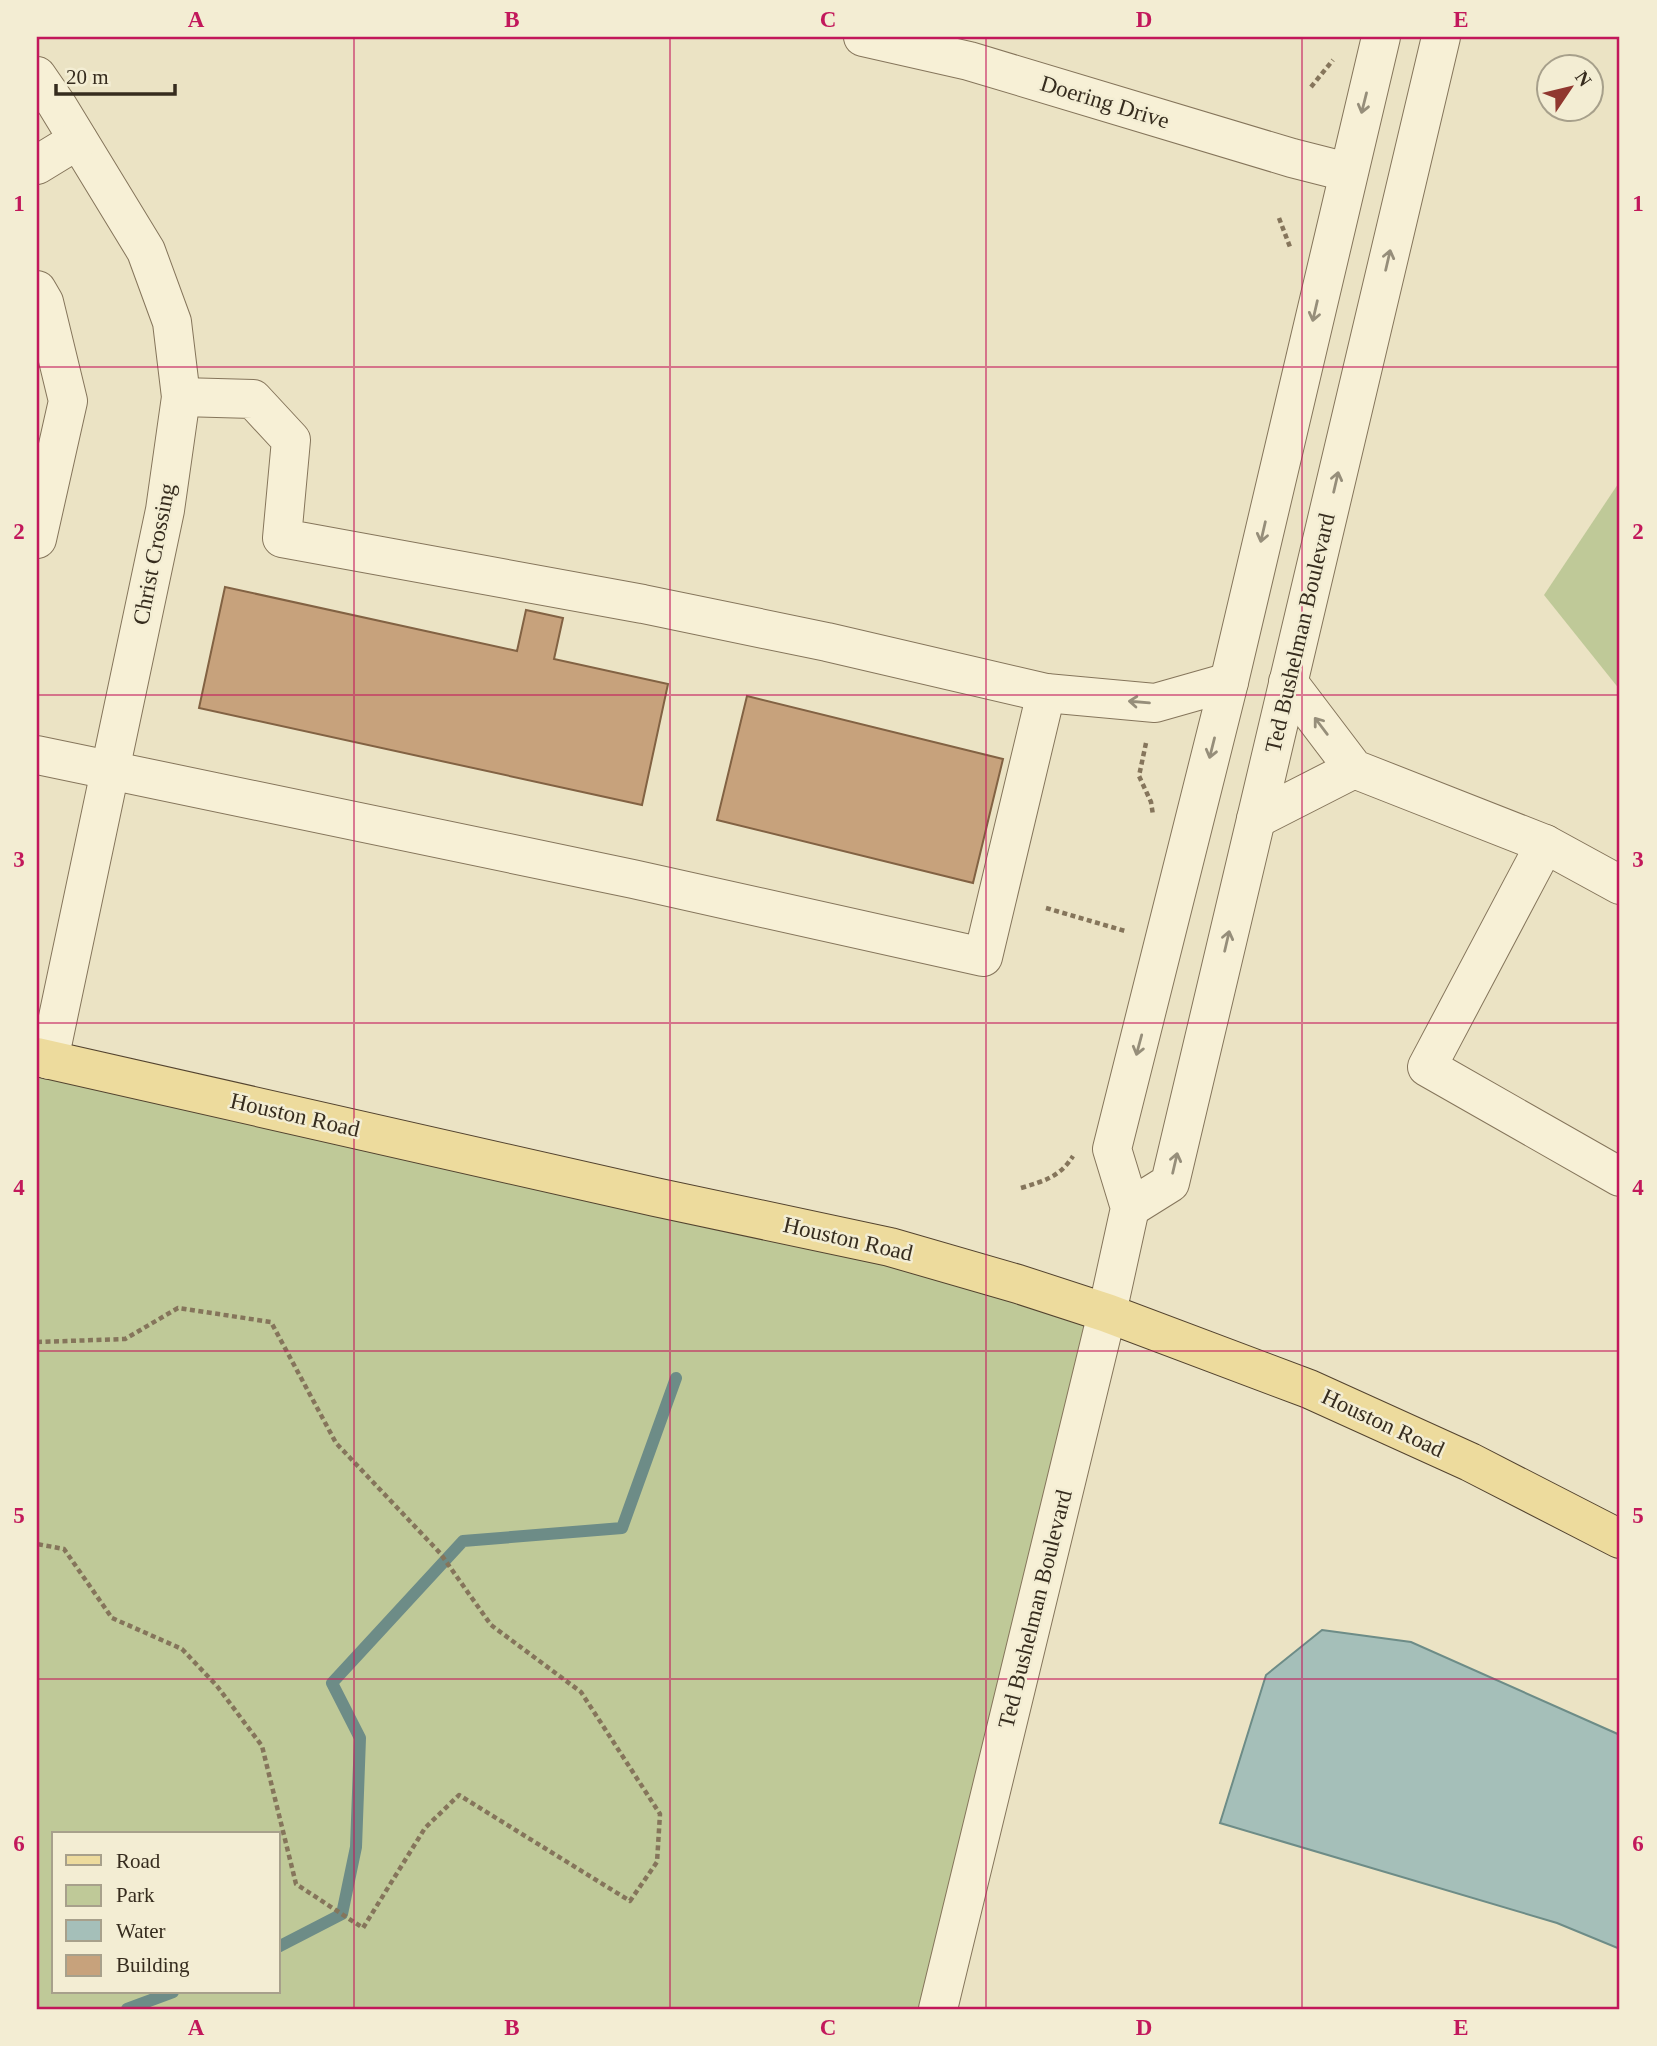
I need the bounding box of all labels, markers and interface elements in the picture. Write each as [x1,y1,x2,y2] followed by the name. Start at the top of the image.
[188,7,205,32] text: A
[504,7,520,32] text: B
[820,7,836,32] text: C
[1136,7,1152,32] text: D
[1453,7,1469,32] text: E
[56,52,175,96] scale bar
[1534,52,1604,122] north arrow
[66,65,109,89] text: 20 m
[1571,67,1596,90] text: N
[1038,71,1172,133] street label: Doering Drive
[1357,91,1370,114] one-way arrow
[13,191,25,216] text: 1
[1632,191,1644,216] text: 1
[1382,249,1395,272] one-way arrow
[1308,299,1321,321] one-way arrow
[1330,471,1343,494] one-way arrow
[128,481,180,627] street label: Christ Crossing
[1260,510,1340,755] street label: Ted Bushelman Boulevard
[13,519,25,544] text: 2
[1632,519,1644,544] text: 2
[1256,520,1270,543] one-way arrow
[1128,695,1151,708] one-way arrow
[1314,716,1329,735] one-way arrow
[1205,736,1219,759] one-way arrow
[13,847,25,872] text: 3
[1632,847,1644,872] text: 3
[1222,931,1235,953] one-way arrow
[1132,1033,1145,1056] one-way arrow
[228,1088,363,1142] street label: Houston Road
[1169,1152,1182,1175] one-way arrow
[13,1175,25,1200] text: 4
[1632,1175,1644,1200] text: 4
[781,1212,916,1266] street label: Houston Road
[1318,1384,1449,1462] street label: Houston Road
[993,1487,1077,1731] street label: Ted Bushelman Boulevard
[13,1503,25,1528] text: 5
[1632,1503,1644,1528] text: 5
[13,1831,25,1856] text: 6
[1632,1831,1644,1856] text: 6
[52,1832,280,1994] legend
[116,1849,161,1873] text: Road
[116,1883,155,1907] text: Park
[116,1919,166,1943] text: Water
[116,1953,190,1977] text: Building
[188,2015,205,2040] text: A
[504,2015,520,2040] text: B
[820,2015,836,2040] text: C
[1136,2015,1152,2040] text: D
[1453,2015,1469,2040] text: E

